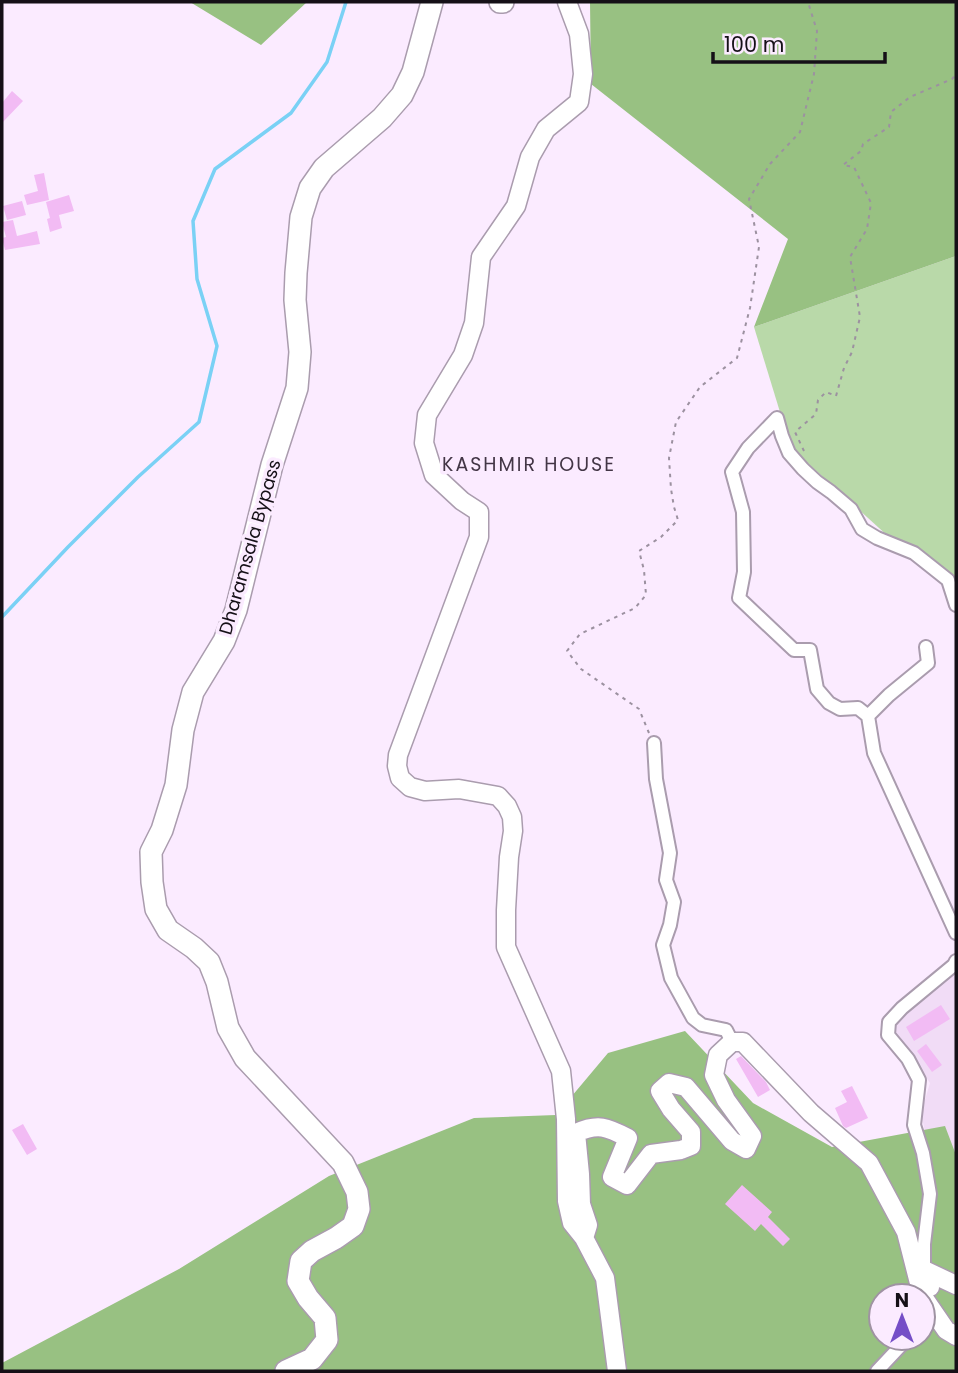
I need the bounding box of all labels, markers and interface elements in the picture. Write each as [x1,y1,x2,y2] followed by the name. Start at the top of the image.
[713,21,884,65] scale bar
[724,30,784,59] text: 100 m
[442,451,616,478] district label: KASHMIR HOUSE
[213,456,286,637] street label: Dharamsala Bypass
[867,1282,937,1352] north arrow
[895,1287,909,1314] text: N

